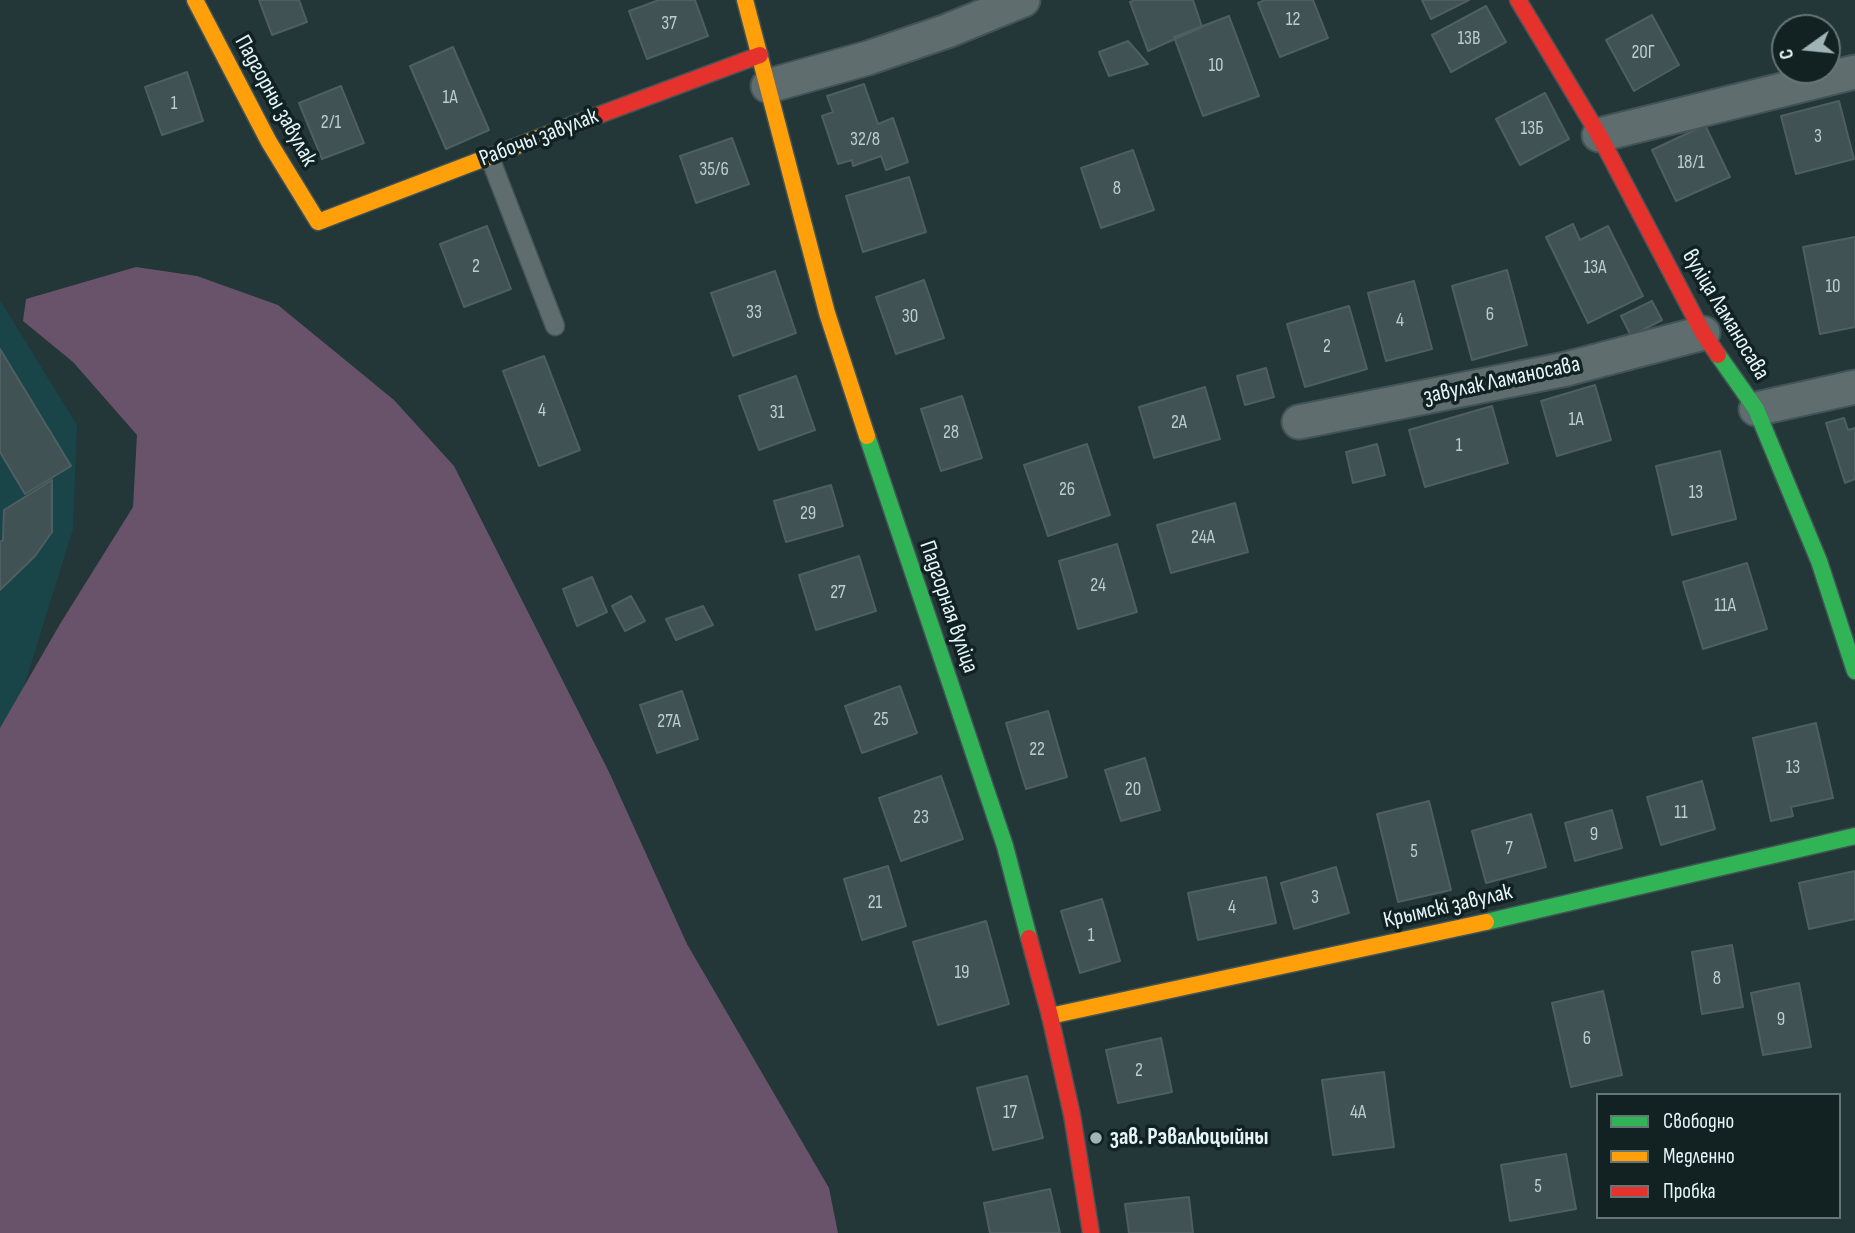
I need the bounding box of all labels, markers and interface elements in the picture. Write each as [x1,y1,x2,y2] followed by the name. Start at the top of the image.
[1286,9,1300,31] house number: 12
[661,13,677,35] house number: 37
[1771,14,1841,84] north arrow
[1457,28,1481,50] house number: 13В
[228,31,322,171] street label: Падгорны завулак
[1631,42,1655,64] house number: 20Г
[1775,46,1800,62] text: С
[1208,55,1224,77] house number: 10
[442,87,458,109] house number: 1А
[171,93,177,115] house number: 1
[476,103,602,173] street label: Рабочы завулак
[321,112,341,134] house number: 2/1
[1521,118,1543,140] house number: 13Б
[1814,126,1822,148] house number: 3
[850,129,880,151] house number: 32/8
[1677,152,1705,174] house number: 18/1
[699,159,729,181] house number: 35/6
[1113,178,1121,200] house number: 8
[1675,245,1775,385] street label: вуліца Ламаносава
[472,256,480,278] house number: 2
[1584,257,1606,279] house number: 13А
[1825,276,1841,298] house number: 10
[746,302,762,324] house number: 33
[1486,304,1494,326] house number: 6
[902,306,918,328] house number: 30
[1396,310,1404,332] house number: 4
[1323,336,1331,358] house number: 2
[1421,351,1583,411] street label: завулак Ламаносава
[538,400,546,422] house number: 4
[770,402,784,424] house number: 31
[1568,409,1584,431] house number: 1А
[1171,412,1187,434] house number: 2А
[943,422,959,444] house number: 28
[1456,435,1462,457] house number: 1
[1059,479,1075,501] house number: 26
[1689,482,1703,504] house number: 13
[800,503,816,525] house number: 29
[1191,527,1215,549] house number: 24А
[912,537,984,677] street label: Падгорная вуліца
[1090,575,1106,597] house number: 24
[830,582,846,604] house number: 27
[1714,595,1736,617] house number: 11А
[873,709,889,731] house number: 25
[657,711,681,733] house number: 27А
[1029,739,1045,761] house number: 22
[1786,757,1800,779] house number: 13
[1125,779,1141,801] house number: 20
[1674,802,1688,824] house number: 11
[913,807,929,829] house number: 23
[1590,824,1598,846] house number: 9
[1505,838,1513,860] house number: 7
[1410,841,1418,863] house number: 5
[1381,879,1515,935] street label: Крымскі завулак
[1311,887,1319,909] house number: 3
[868,892,882,914] house number: 21
[1228,897,1236,919] house number: 4
[1088,925,1094,947] house number: 1
[954,962,970,984] house number: 19
[1713,968,1721,990] house number: 8
[1777,1009,1785,1031] house number: 9
[1583,1028,1591,1050] house number: 6
[1135,1060,1143,1082] house number: 2
[1596,1093,1841,1219] legend
[1003,1102,1017,1124] house number: 17
[1350,1102,1366,1124] house number: 4А
[1663,1109,1734,1134] text: Свободно
[1110,1124,1268,1152] place label: зав. Рэвалюцыйны
[1088,1130,1104,1146] marker: зав. Рэвалюцыйны
[1663,1144,1735,1169] text: Медленно
[1534,1176,1542,1198] house number: 5
[1663,1179,1716,1204] text: Пробка

